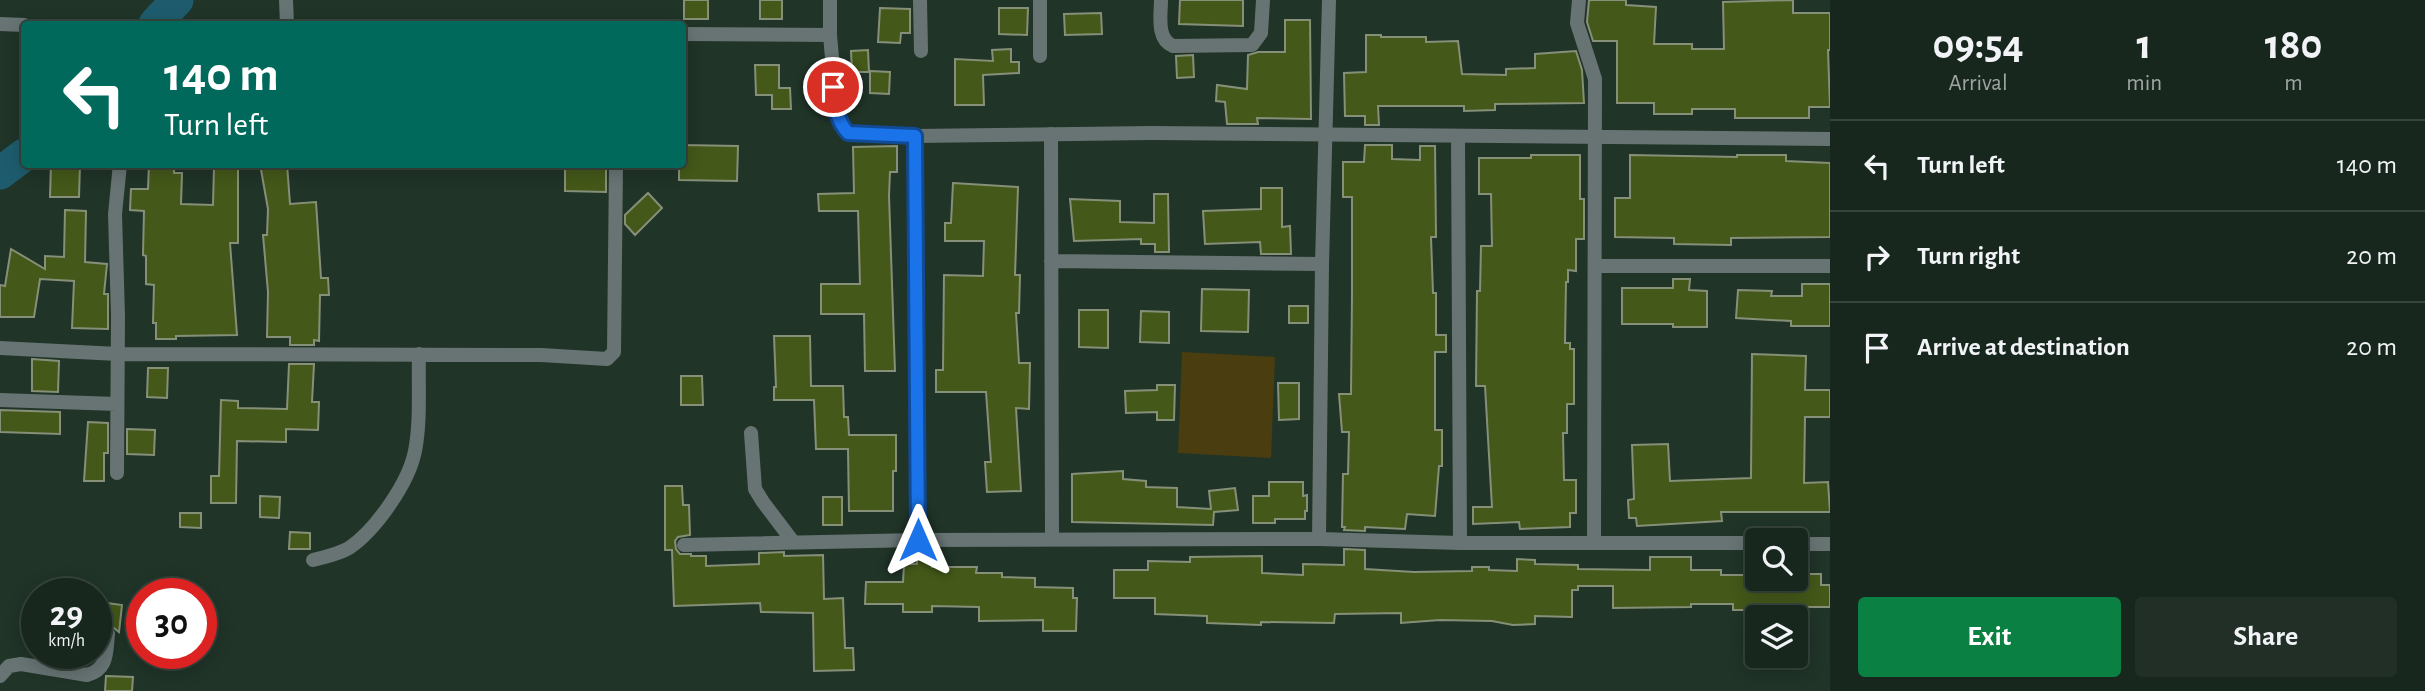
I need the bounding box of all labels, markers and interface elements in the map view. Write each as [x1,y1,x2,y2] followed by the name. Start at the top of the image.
[1933,24,2024,66] text: 09:54
[2137,24,2152,66] text: 1
[2265,24,2322,66] text: 180
[49,49,140,140] icon: left
[164,51,279,100] text: 140 m
[803,57,863,117] pin
[814,68,852,106] icon: arrive
[1949,72,2008,95] text: Arrival
[2126,72,2162,95] text: min
[2284,72,2303,95] text: m
[164,109,268,141] text: Turn left
[1858,147,1896,185] icon: left
[1917,152,2005,178] text: Turn left
[2337,152,2397,178] text: 140 m
[1858,238,1896,276] icon: right
[1917,243,2020,269] text: Turn right
[2346,243,2397,269] text: 20 m
[1858,329,1896,367] icon: arrive
[1917,334,2130,360] text: Arrive at destination
[2346,334,2397,360] text: 20 m
[881,503,955,577] position arrow
[1745,528,1808,668] map controls
[1745,528,1808,591] button: search
[126,578,217,669] speed limit sign: 30
[50,597,83,632] text: 29
[1858,597,2121,677] button: Exit
[2135,597,2397,677] button: Share
[1745,605,1808,668] button: layers
[48,632,85,650] text: km/h

